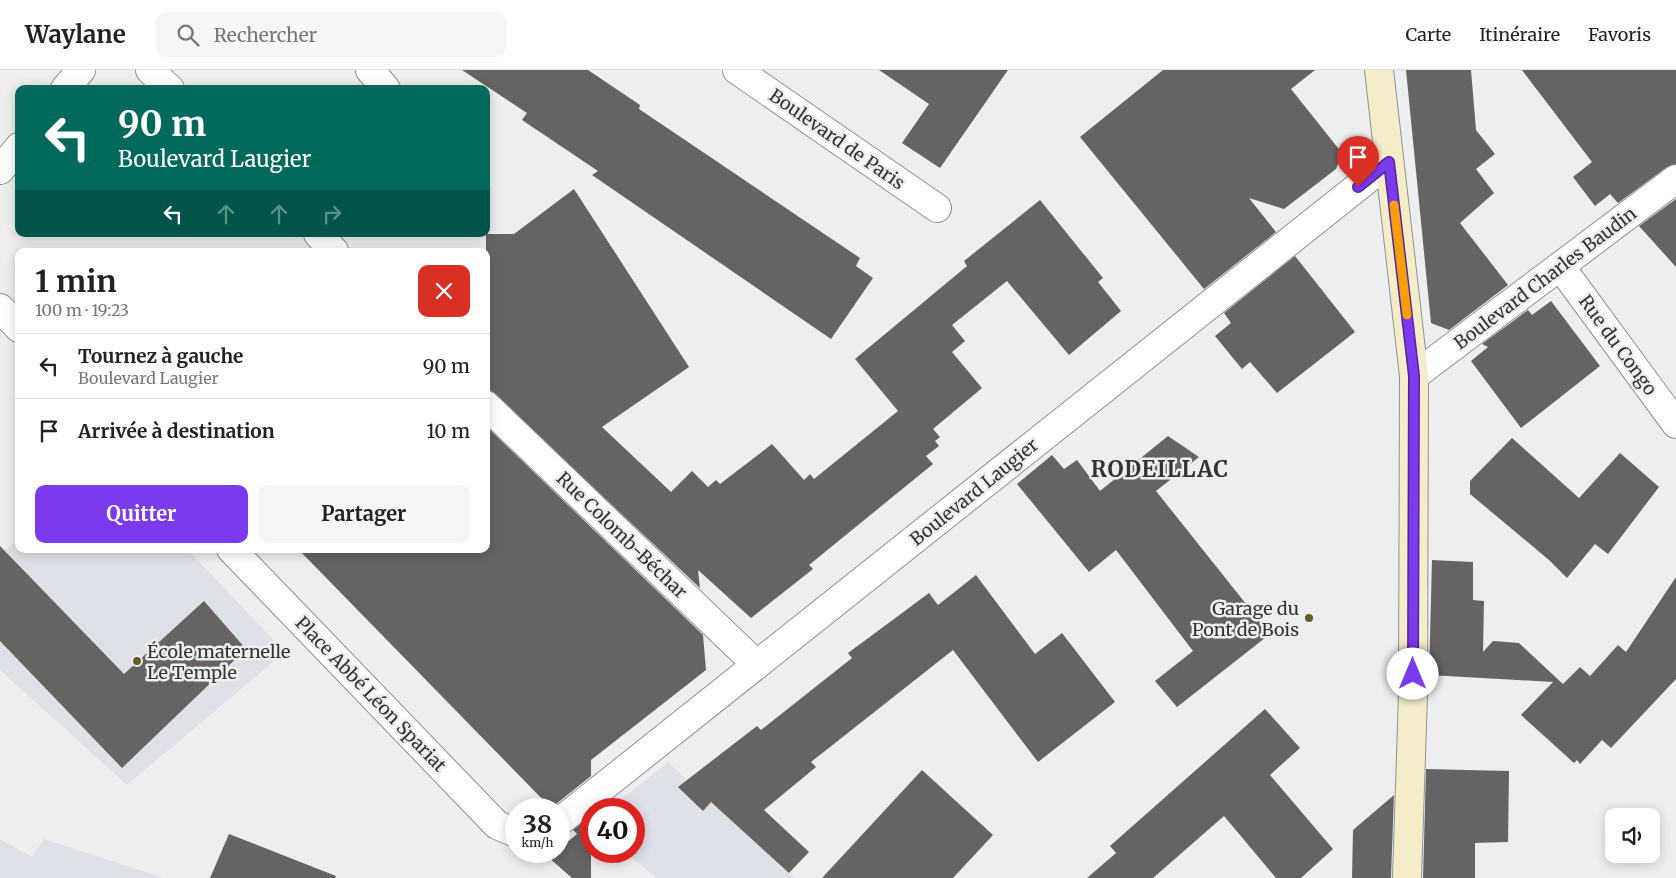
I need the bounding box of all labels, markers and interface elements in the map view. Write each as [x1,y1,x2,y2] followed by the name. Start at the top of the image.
[156,12,506,57] search box
[25,19,126,50] text: Waylane
[174,21,202,49] icon: search
[214,23,317,47] text: Rechercher
[1405,23,1451,46] text: Carte
[1479,23,1560,46] text: Itinéraire
[1588,23,1651,46] text: Favoris
[765,84,909,194] street label: Boulevard de Paris
[118,102,206,146] text: 90 m
[35,105,100,170] icon: left
[1337,136,1379,187] pin
[1344,143,1372,171] icon: arrive
[118,145,311,173] text: Boulevard Laugier
[159,200,187,228] icon: left
[212,200,240,228] icon: ahead
[265,200,293,228] icon: ahead
[318,200,346,228] icon: right
[1449,202,1641,354] street label: Boulevard Charles Baudin
[35,262,117,300] text: 1 min
[418,265,470,317] button: close
[1574,290,1662,400] street label: Rue du Congo
[35,300,129,320] text: 100 m · 19:23
[78,344,243,368] text: Tournez à gauche
[35,352,63,380] icon: left
[423,354,470,378] text: 90 m
[78,368,219,388] text: Boulevard Laugier
[35,417,63,445] icon: arrive
[78,419,275,443] text: Arrivée à destination
[427,419,470,443] text: 10 m
[905,433,1043,551] street label: Boulevard Laugier
[1091,455,1229,483] district label: RODEILLAC
[552,467,692,603] street label: Rue Colomb-Béchar
[35,485,248,543] button: Quitter
[258,485,470,543] button: Partager
[1192,597,1299,641] place label: Garage du Pont de Bois
[291,611,451,777] street label: Place Abbé Léon Spariat
[1303,612,1315,624] marker: Garage du Pont de Bois
[147,640,291,684] place label: École maternelle Le Temple
[1386,647,1438,699] position arrow
[131,655,143,667] marker: École maternelle Le Temple
[580,798,645,863] speed limit sign: 40
[523,808,552,840] text: 38
[1605,808,1660,863] map controls
[1605,808,1660,863] button: sound
[522,835,553,850] text: km/h

